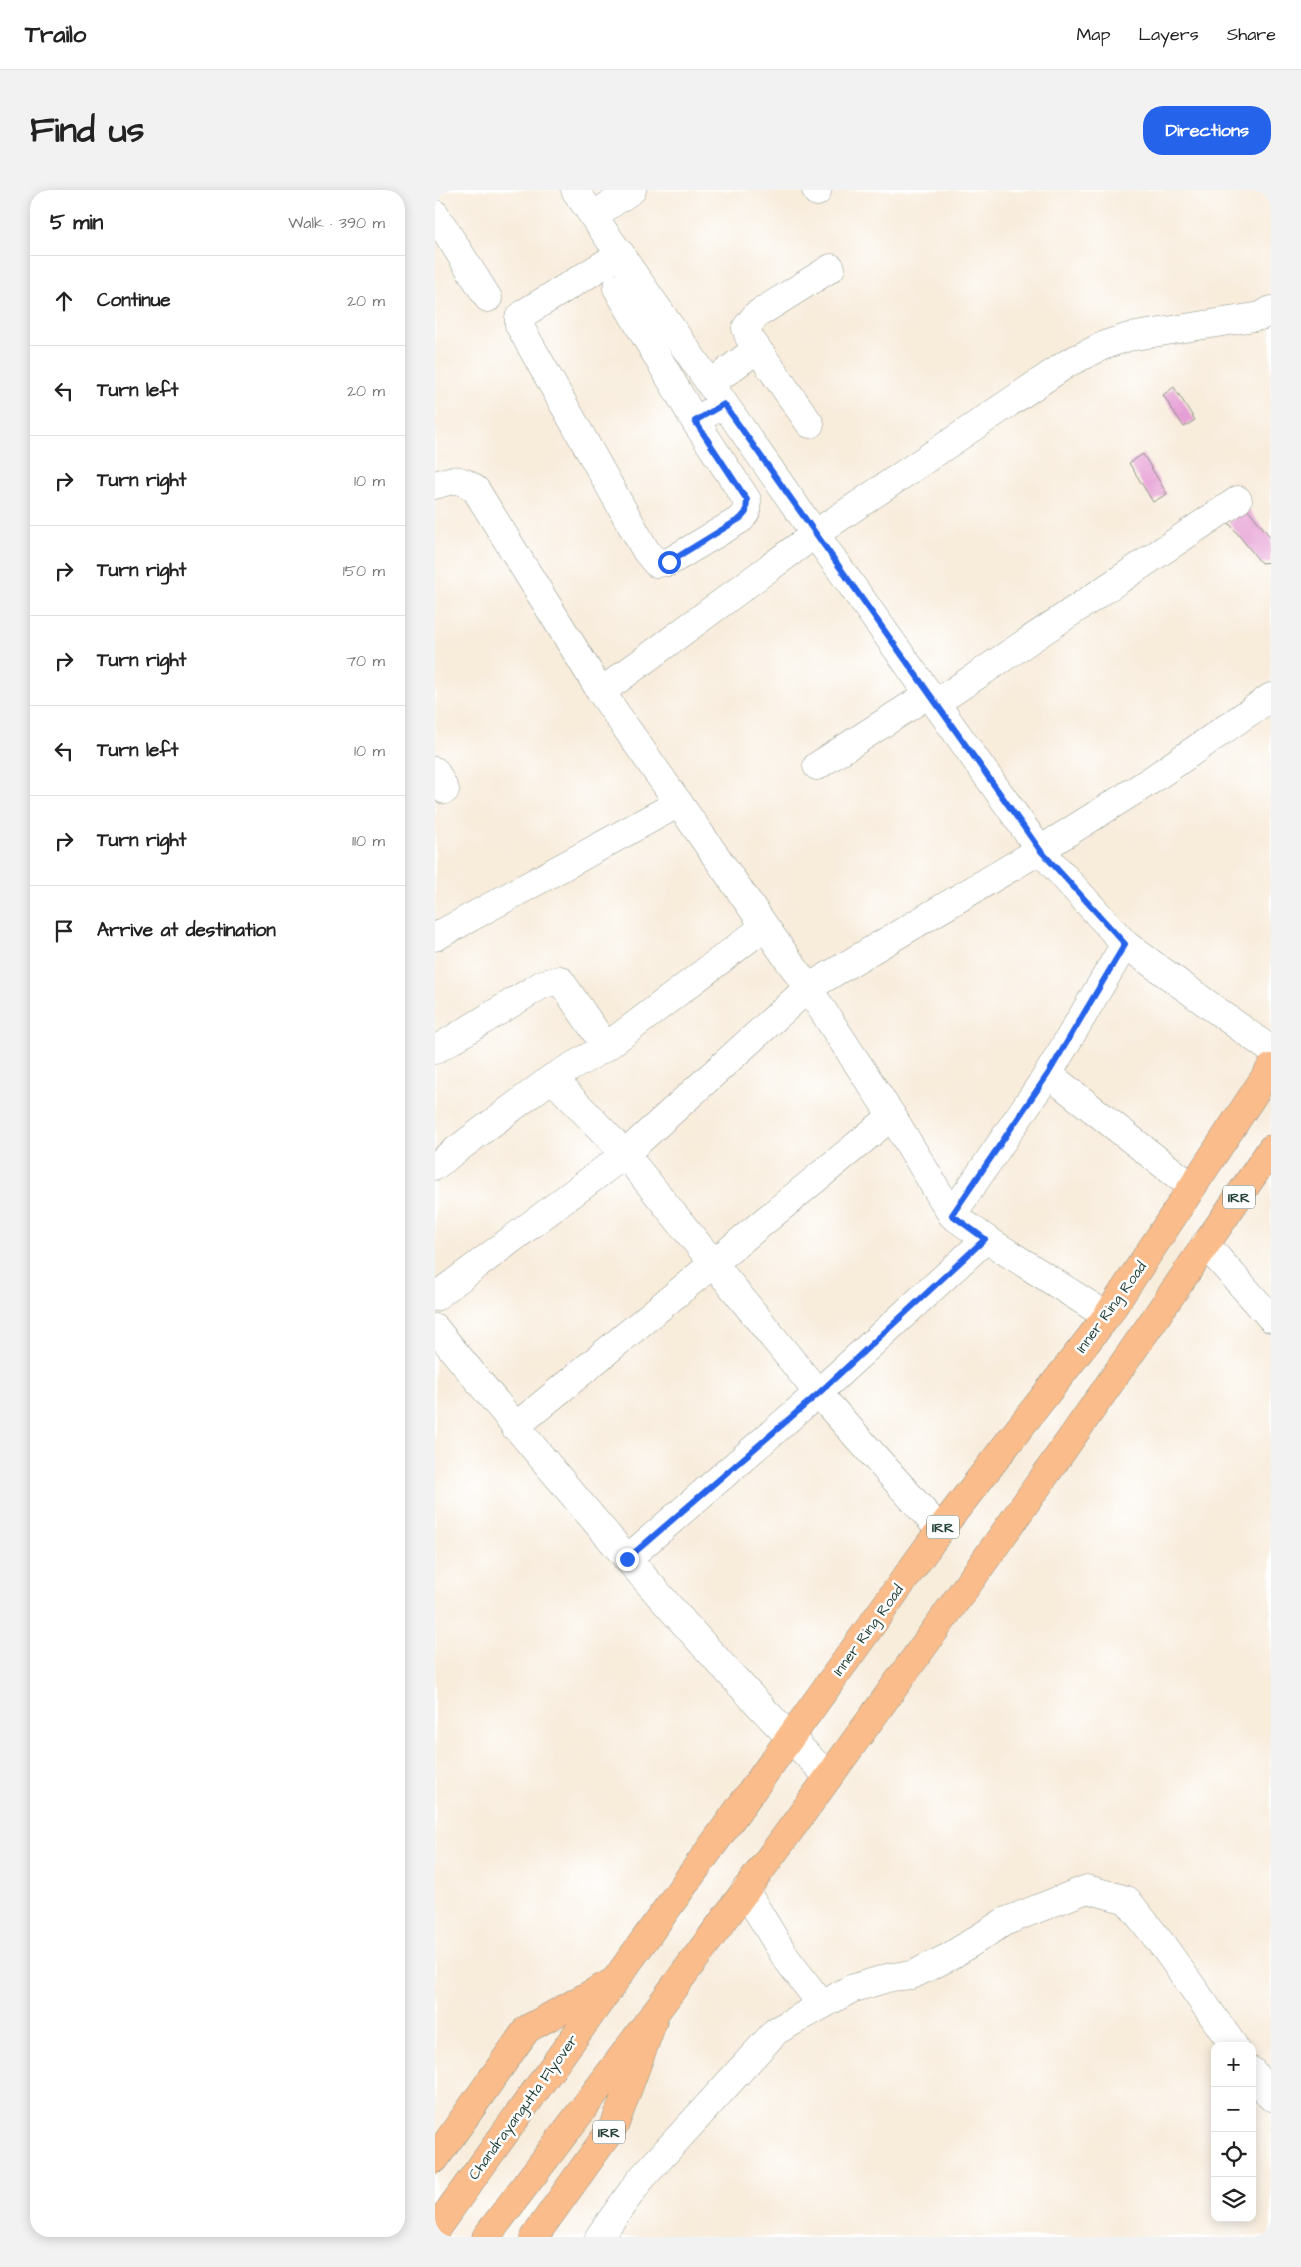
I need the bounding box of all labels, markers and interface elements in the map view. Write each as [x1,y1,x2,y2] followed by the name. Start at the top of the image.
[25,18,86,52] text: Trailo
[1076,22,1110,47] text: Map
[1138,22,1199,47] text: Layers
[1227,22,1276,47] text: Share
[30,106,144,155] text: Find us
[1143,106,1271,155] button: Directions
[50,208,103,237] text: 5 min
[288,212,385,234] text: Walk · 390 m
[50,287,78,315] icon: ahead
[97,287,171,314] text: Continue
[347,290,385,312] text: 20 m
[50,377,78,405] icon: left
[97,377,178,404] text: Turn left
[347,380,385,402] text: 20 m
[50,467,78,495] icon: right
[97,467,186,494] text: Turn right
[354,470,385,492] text: 10 m
[658,551,681,574] route start
[50,557,78,585] icon: right
[97,557,186,584] text: Turn right
[343,560,385,582] text: 150 m
[50,647,78,675] icon: right
[97,647,186,674] text: Turn right
[346,650,385,672] text: 70 m
[50,737,78,765] icon: left
[97,737,178,764] text: Turn left
[354,740,385,762] text: 10 m
[50,827,78,855] icon: right
[97,827,186,854] text: Turn right
[352,830,385,852] text: 110 m
[50,917,78,945] icon: arrive
[97,917,276,944] text: Arrive at destination
[1223,1186,1255,1209] road number: IRR
[1071,1257,1153,1358] street label: Inner Ring Road
[927,1515,959,1538] road number: IRR
[616,1548,639,1571] route end
[828,1580,910,1681] street label: Inner Ring Road
[464,2030,584,2185] street label: Chandrayangutta Flyover
[1211,2042,1256,2222] map controls
[1211,2042,1256,2087] button: +
[1211,2087,1256,2132] button: −
[593,2120,625,2144] road number: IRR
[1211,2132,1256,2177] button: locate
[1211,2177,1256,2222] button: layers

